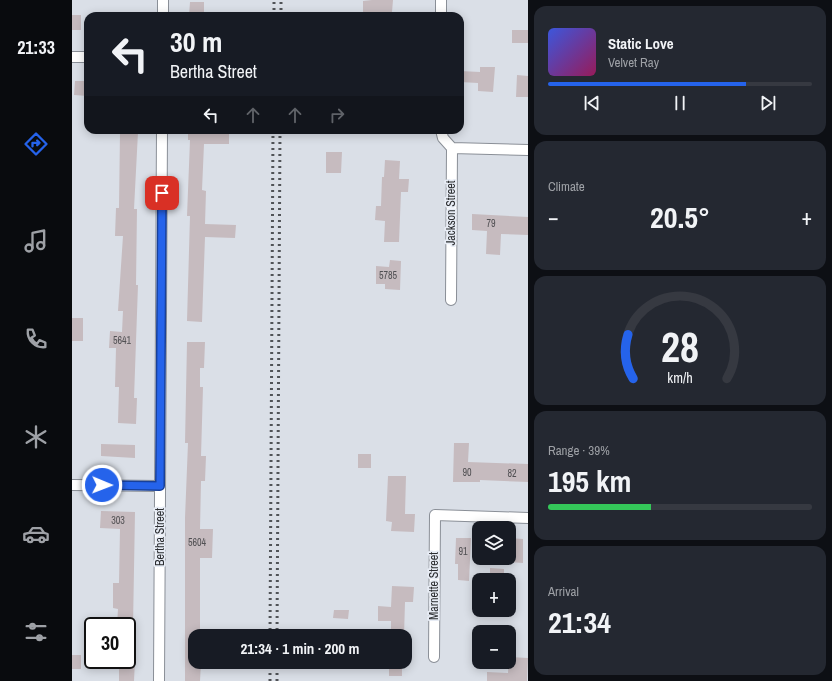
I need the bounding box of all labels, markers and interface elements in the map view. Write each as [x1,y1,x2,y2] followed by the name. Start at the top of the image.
[170,23,222,61] text: 30 m
[104,28,156,80] icon: left
[608,33,674,54] text: Static Love
[17,35,55,60] text: 21:33
[608,54,659,71] text: Velvet Ray
[170,59,257,84] text: Bertha Street
[581,92,603,114] icon: previous
[669,92,691,114] icon: pause
[757,92,779,114] icon: next
[200,104,222,126] icon: left
[242,104,264,126] icon: ahead
[284,104,306,126] icon: ahead
[326,104,348,126] icon: right
[22,130,50,158] icon: directions
[145,176,179,210] pin
[548,178,585,195] text: Climate
[443,180,459,246] street label: Jackson Street
[151,182,173,204] icon: arrive
[650,197,710,237] text: 20.5°
[548,202,559,232] text: −
[801,202,812,232] text: +
[486,217,496,230] house number: 79
[22,227,50,255] icon: music
[379,269,398,282] house number: 5785
[661,318,699,374] text: 28
[22,325,50,353] icon: phone
[113,334,132,347] house number: 5641
[667,367,693,386] text: km/h
[22,423,50,451] icon: climate
[548,442,610,459] text: Range · 39%
[548,461,631,501] text: 195 km
[81,464,123,506] position arrow
[462,466,472,479] house number: 90
[507,467,517,480] house number: 82
[152,508,168,566] street label: Bertha Street
[111,514,125,527] house number: 303
[22,520,50,548] icon: car
[472,521,516,669] map controls
[472,521,516,565] button: layers
[188,536,207,549] house number: 5604
[458,545,468,558] house number: 91
[426,552,442,620] street label: Marnette Street
[472,573,516,617] button: +
[548,583,579,600] text: Arrival
[548,602,611,642] text: 21:34
[84,617,136,669] speed limit sign: 30
[22,618,50,646] icon: filters
[472,625,516,669] button: −
[241,638,359,659] text: 21:34 · 1 min · 200 m

